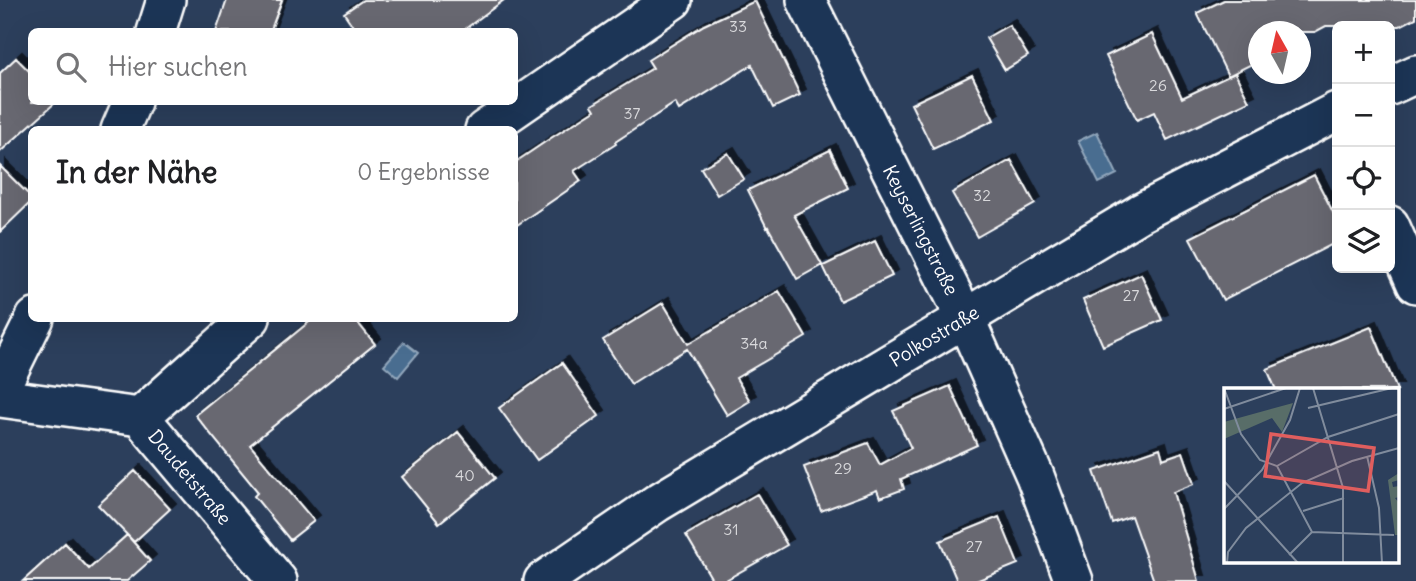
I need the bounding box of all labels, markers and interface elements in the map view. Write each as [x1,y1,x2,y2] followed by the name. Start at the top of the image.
[729,16,747,36] house number: 33
[1248,21,1311,84] north arrow
[1332,21,1395,273] map controls
[1332,21,1395,84] button: +
[28,28,518,105] search box
[52,48,90,86] icon: search
[108,50,248,83] text: Hier suchen
[1149,75,1167,95] house number: 26
[1332,84,1395,147] button: −
[624,103,641,123] house number: 37
[1332,147,1395,210] button: locate
[56,153,218,191] text: In der Nähe
[357,157,490,186] text: 0 Ergebnisse
[878,161,964,299] street label: Keyserlingstraße
[973,185,991,205] house number: 32
[1332,210,1395,273] button: layers
[1123,285,1139,305] house number: 27
[885,300,983,372] street label: Polkostraße
[740,333,768,353] house number: 34a
[1224,388,1398,564] inset map
[143,424,237,530] street label: Daudetstraße
[834,458,852,478] house number: 29
[455,465,475,485] house number: 40
[723,519,739,539] house number: 31
[966,536,982,556] house number: 27

